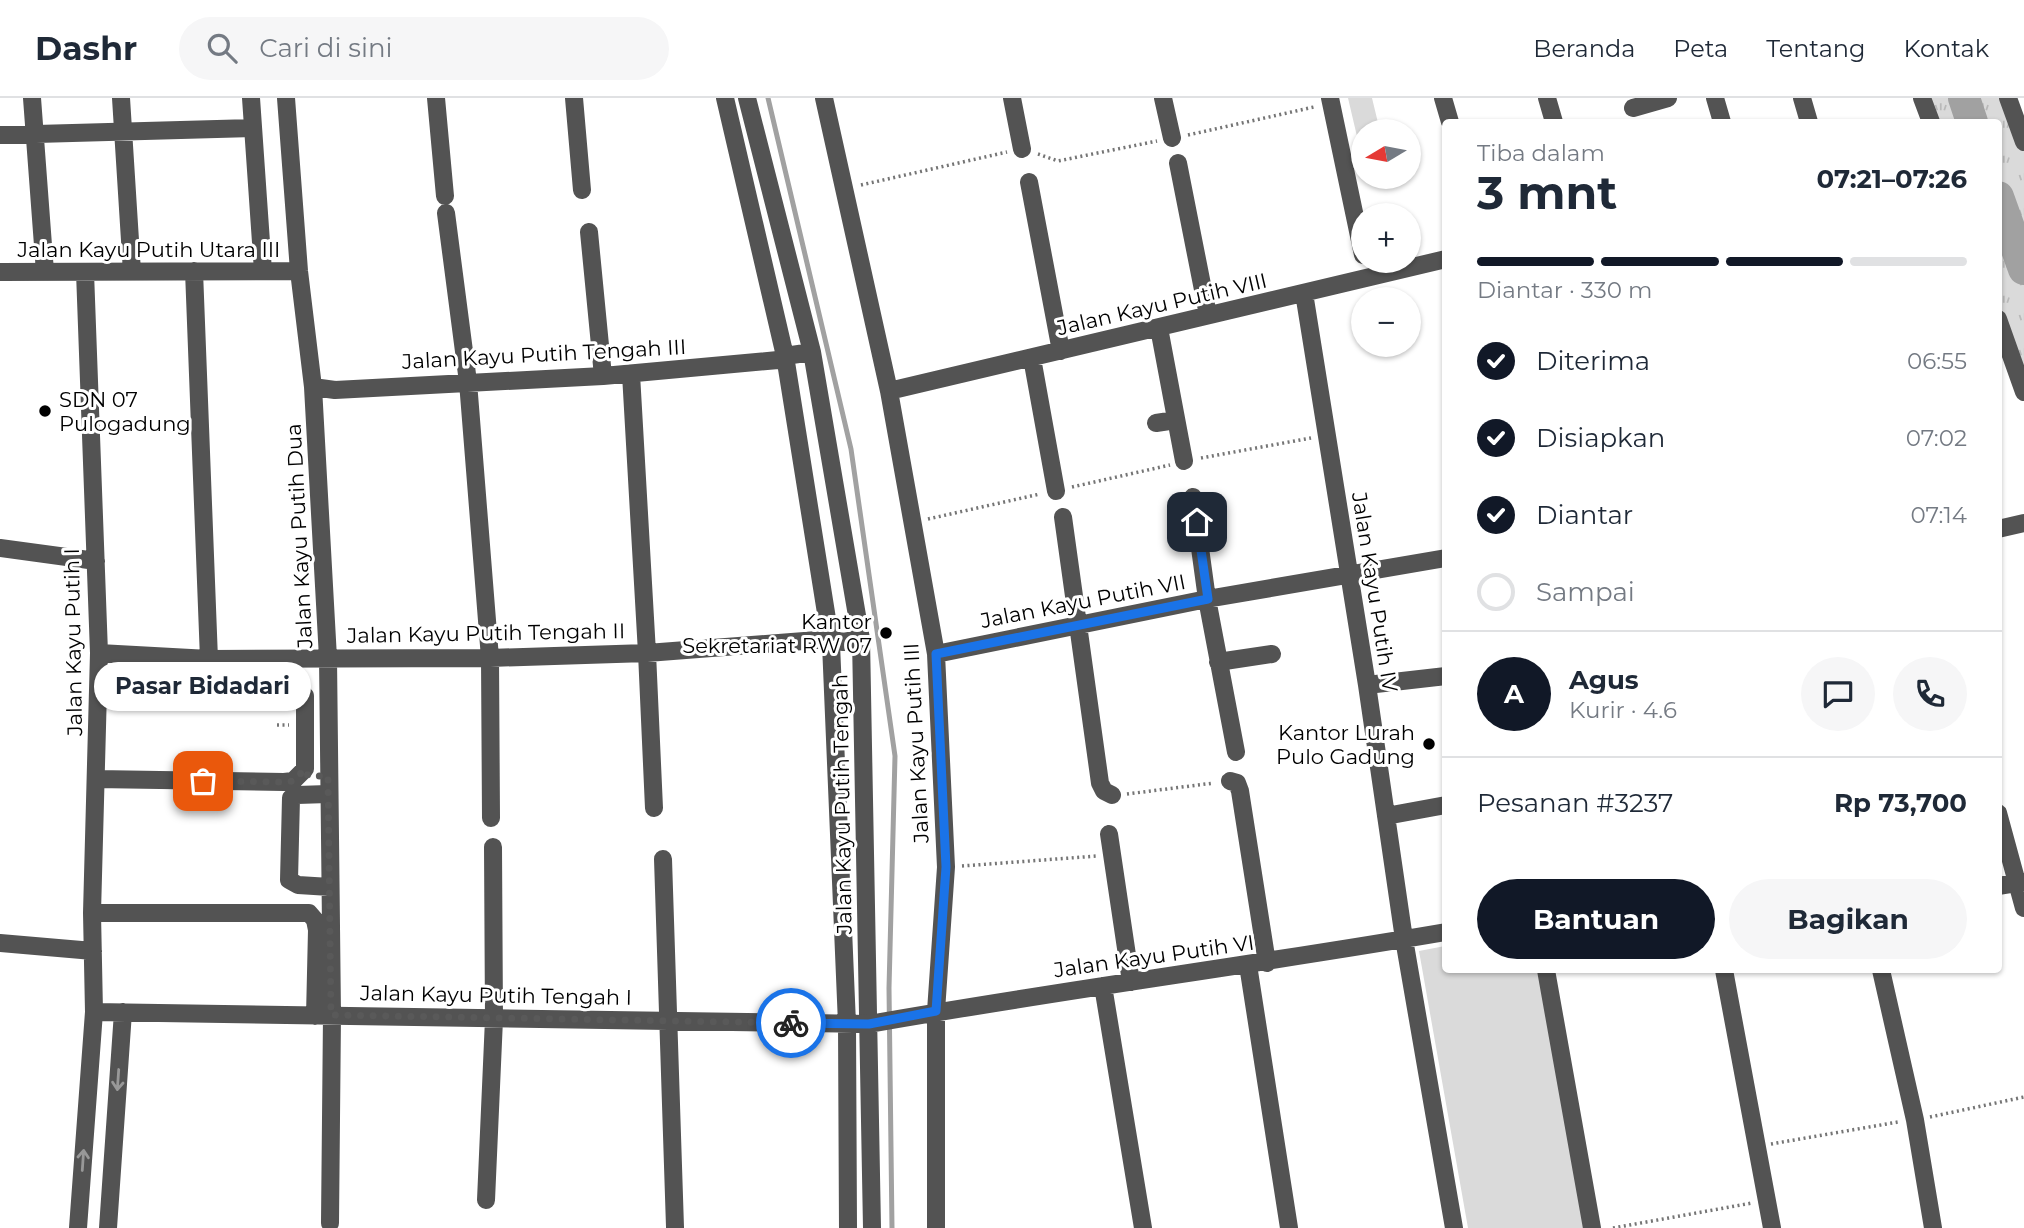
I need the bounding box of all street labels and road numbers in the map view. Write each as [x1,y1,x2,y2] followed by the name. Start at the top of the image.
[17,237,280,262] street label: Jalan Kayu Putih Utara III
[1054,268,1269,341] street label: Jalan Kayu Putih VIII
[400,334,687,374] street label: Jalan Kayu Putih Tengah III
[281,423,317,650] street label: Jalan Kayu Putih Dua
[1347,489,1403,694] street label: Jalan Kayu Putih IV
[59,548,87,737] street label: Jalan Kayu Putih I
[977,569,1188,633] street label: Jalan Kayu Putih VII
[346,618,625,648] street label: Jalan Kayu Putih Tengah II
[898,642,934,845] street label: Jalan Kayu Putih III
[827,674,857,935] street label: Jalan Kayu Putih Tengah
[1051,930,1256,983] street label: Jalan Kayu Putih VI
[359,980,632,1010] street label: Jalan Kayu Putih Tengah I

